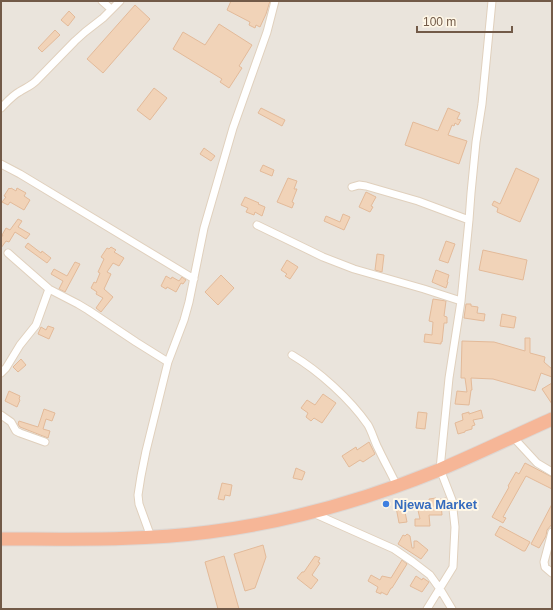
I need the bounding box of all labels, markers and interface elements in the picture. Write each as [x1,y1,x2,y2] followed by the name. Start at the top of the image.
[417,8,512,34] scale bar
[423,15,456,29] text: 100 m
[394,497,478,512] place label: Njewa Market
[381,499,391,509] marker: Njewa Market

